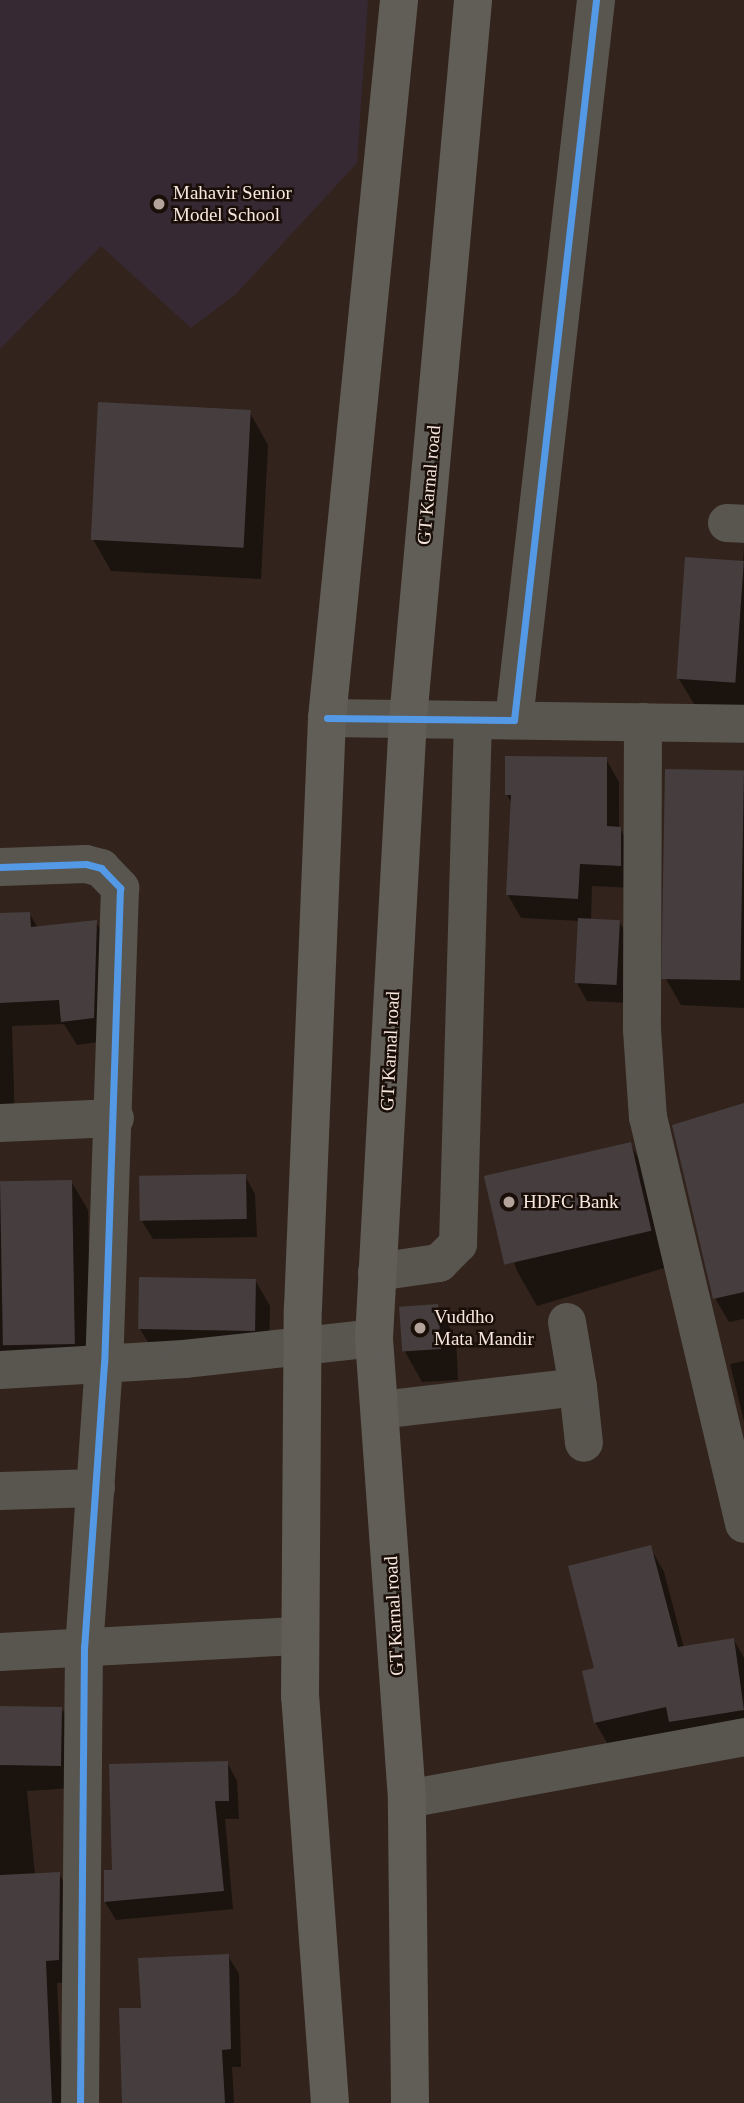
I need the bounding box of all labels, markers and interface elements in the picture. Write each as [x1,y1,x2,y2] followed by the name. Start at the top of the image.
[173,182,292,226] place label: Mahavir Senior Model School
[151,196,167,212] marker: Mahavir Senior Model School
[412,424,446,546] street label: GT Karnal road
[375,990,405,1112] street label: GT Karnal road
[523,1191,619,1213] place label: HDFC Bank
[501,1194,517,1210] marker: HDFC Bank
[434,1306,534,1350] place label: Vuddho Mata Mandir
[412,1320,428,1336] marker: Vuddho Mata Mandir
[379,1555,409,1677] street label: GT Karnal road

